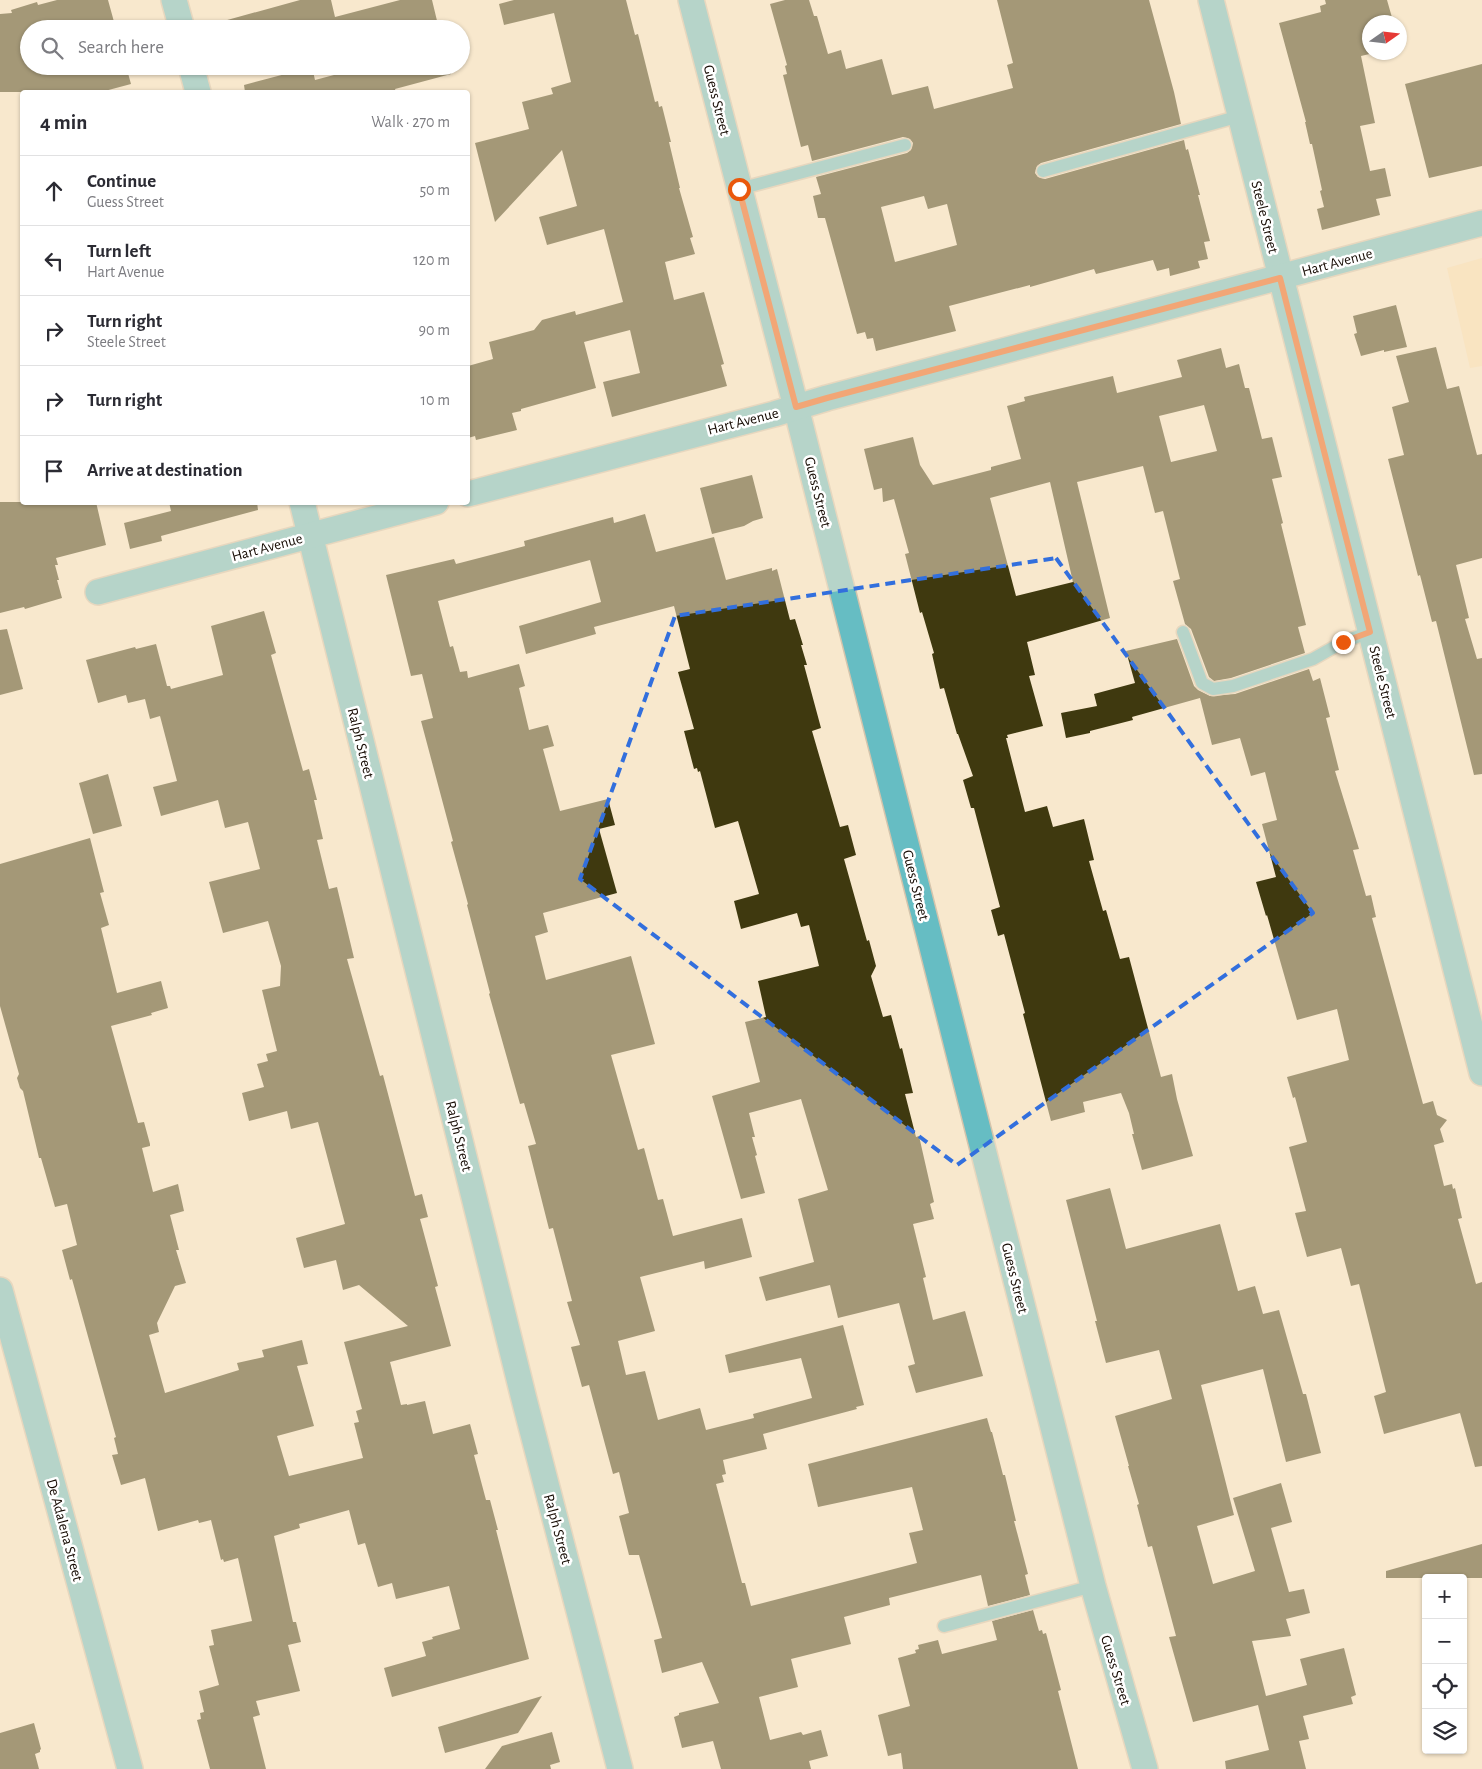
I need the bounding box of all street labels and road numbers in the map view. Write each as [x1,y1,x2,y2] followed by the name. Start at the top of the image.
[701,63,733,137] street label: Guess Street
[1248,179,1281,255] street label: Steele Street
[1300,246,1374,279] street label: Hart Avenue
[706,405,780,438] street label: Hart Avenue
[802,455,834,529] street label: Guess Street
[230,531,304,564] street label: Hart Avenue
[1366,644,1399,720] street label: Steele Street
[345,706,377,780] street label: Ralph Street
[900,848,932,922] street label: Guess Street
[443,1099,475,1173] street label: Ralph Street
[999,1241,1031,1315] street label: Guess Street
[44,1477,85,1583] street label: De Adalena Street
[541,1492,574,1566] street label: Ralph Street
[1098,1633,1133,1707] street label: Guess Street

